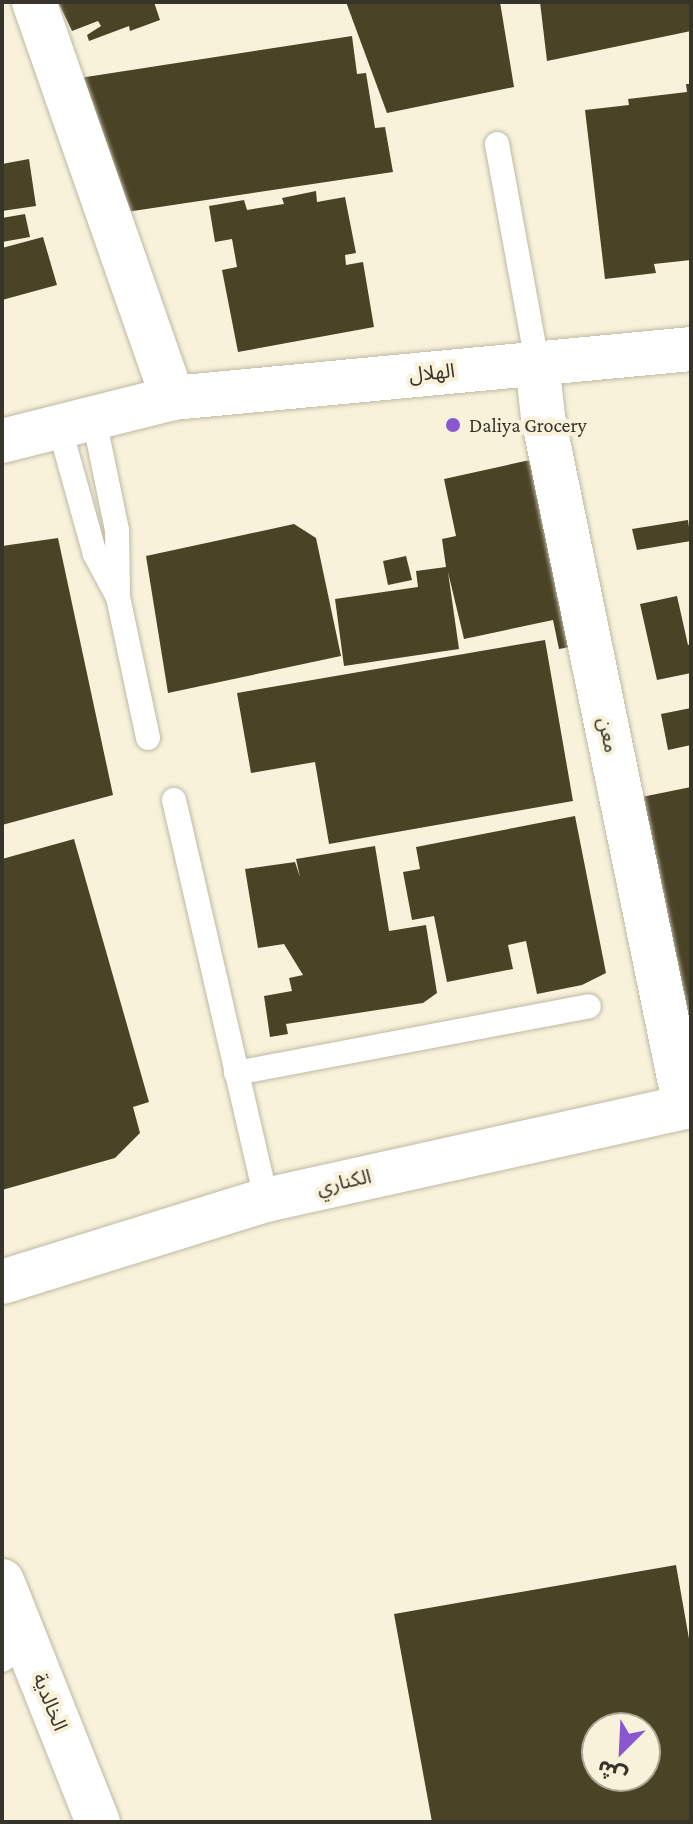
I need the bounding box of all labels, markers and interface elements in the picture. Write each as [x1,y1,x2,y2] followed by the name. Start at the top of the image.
[408,359,456,387] street label: الهلال
[469,413,587,437] place label: Daliya Grocery
[444,416,462,434] marker: Daliya Grocery
[593,715,623,755] street label: معن
[314,1164,374,1200] street label: الكناري
[28,1670,72,1734] street label: الخالدية
[581,1712,661,1792] north arrow
[593,1755,631,1790] text: ش

